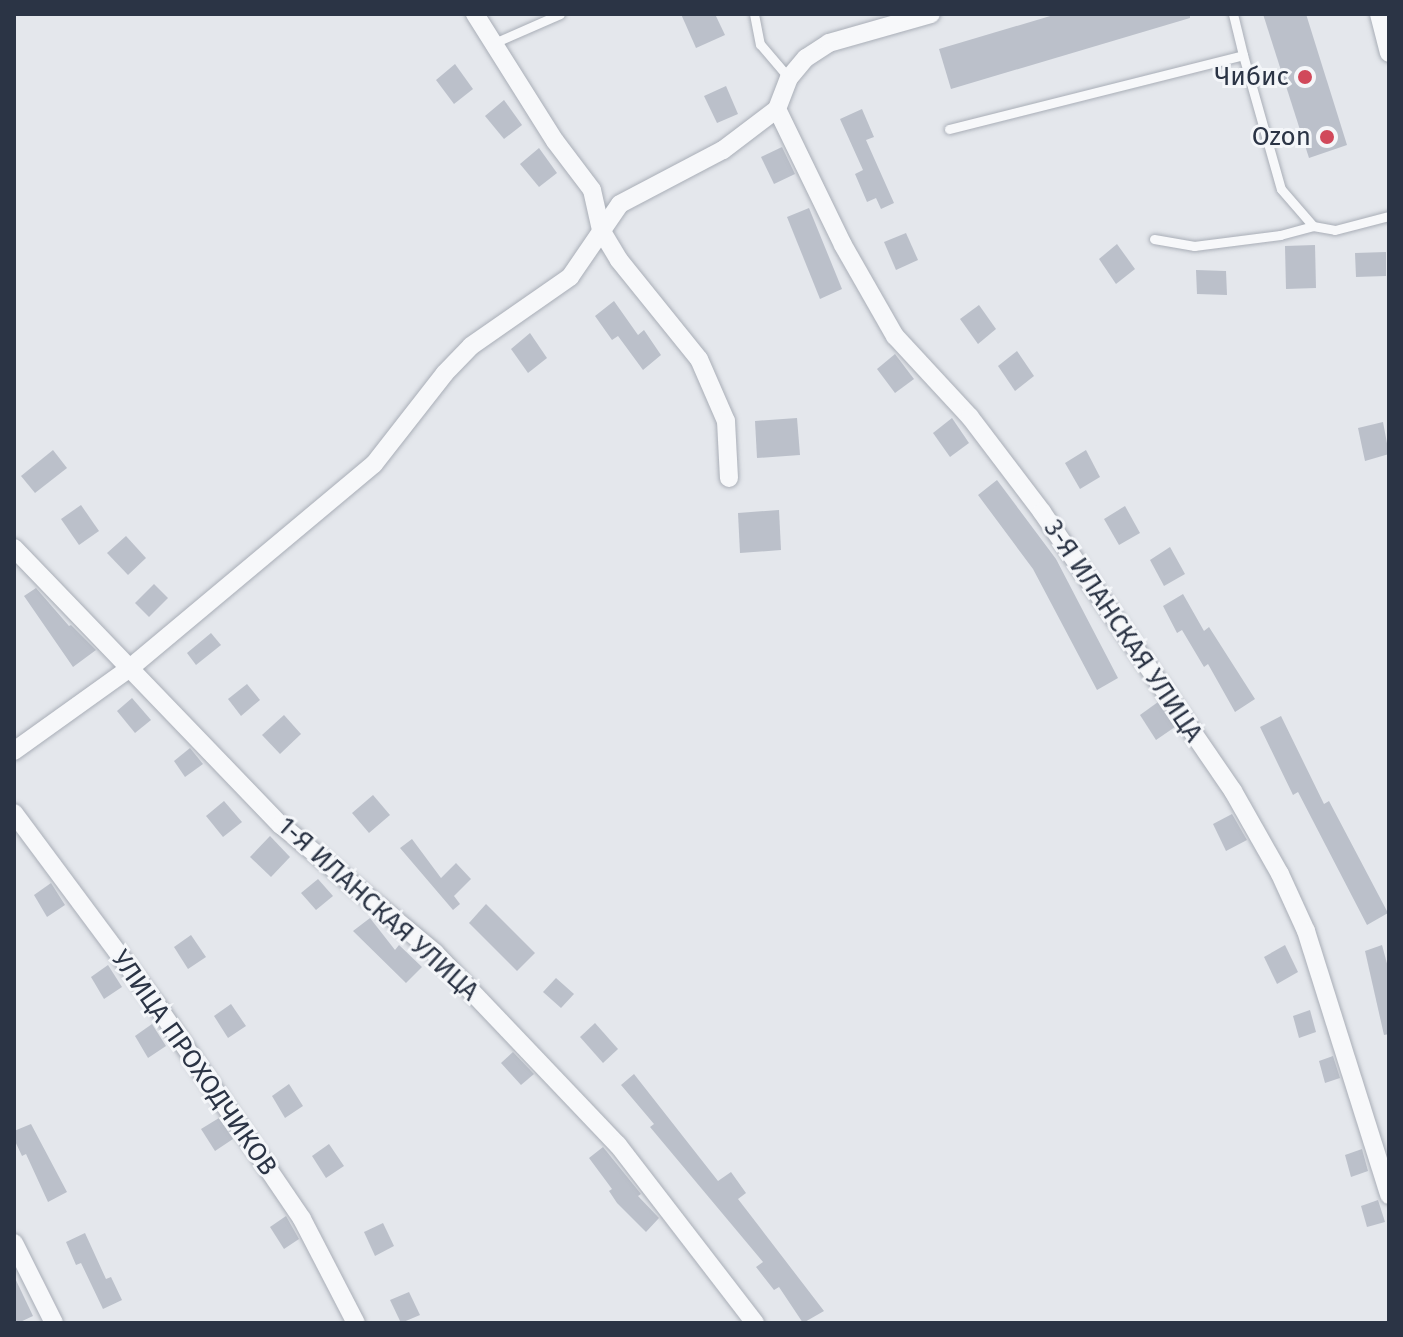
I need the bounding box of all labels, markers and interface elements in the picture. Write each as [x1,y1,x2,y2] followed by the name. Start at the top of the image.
[1214,61,1289,93] place label: Чибис
[1296,68,1314,86] marker: Чибис
[1252,121,1311,153] place label: Ozon
[1318,128,1336,146] marker: Ozon
[1037,514,1209,748] street label: 3-Я ИЛАНСКАЯ УЛИЦА
[271,811,485,1007] street label: 1-Я ИЛАНСКАЯ УЛИЦА
[105,945,283,1181] street label: УЛИЦА ПРОХОДЧИКОВ

